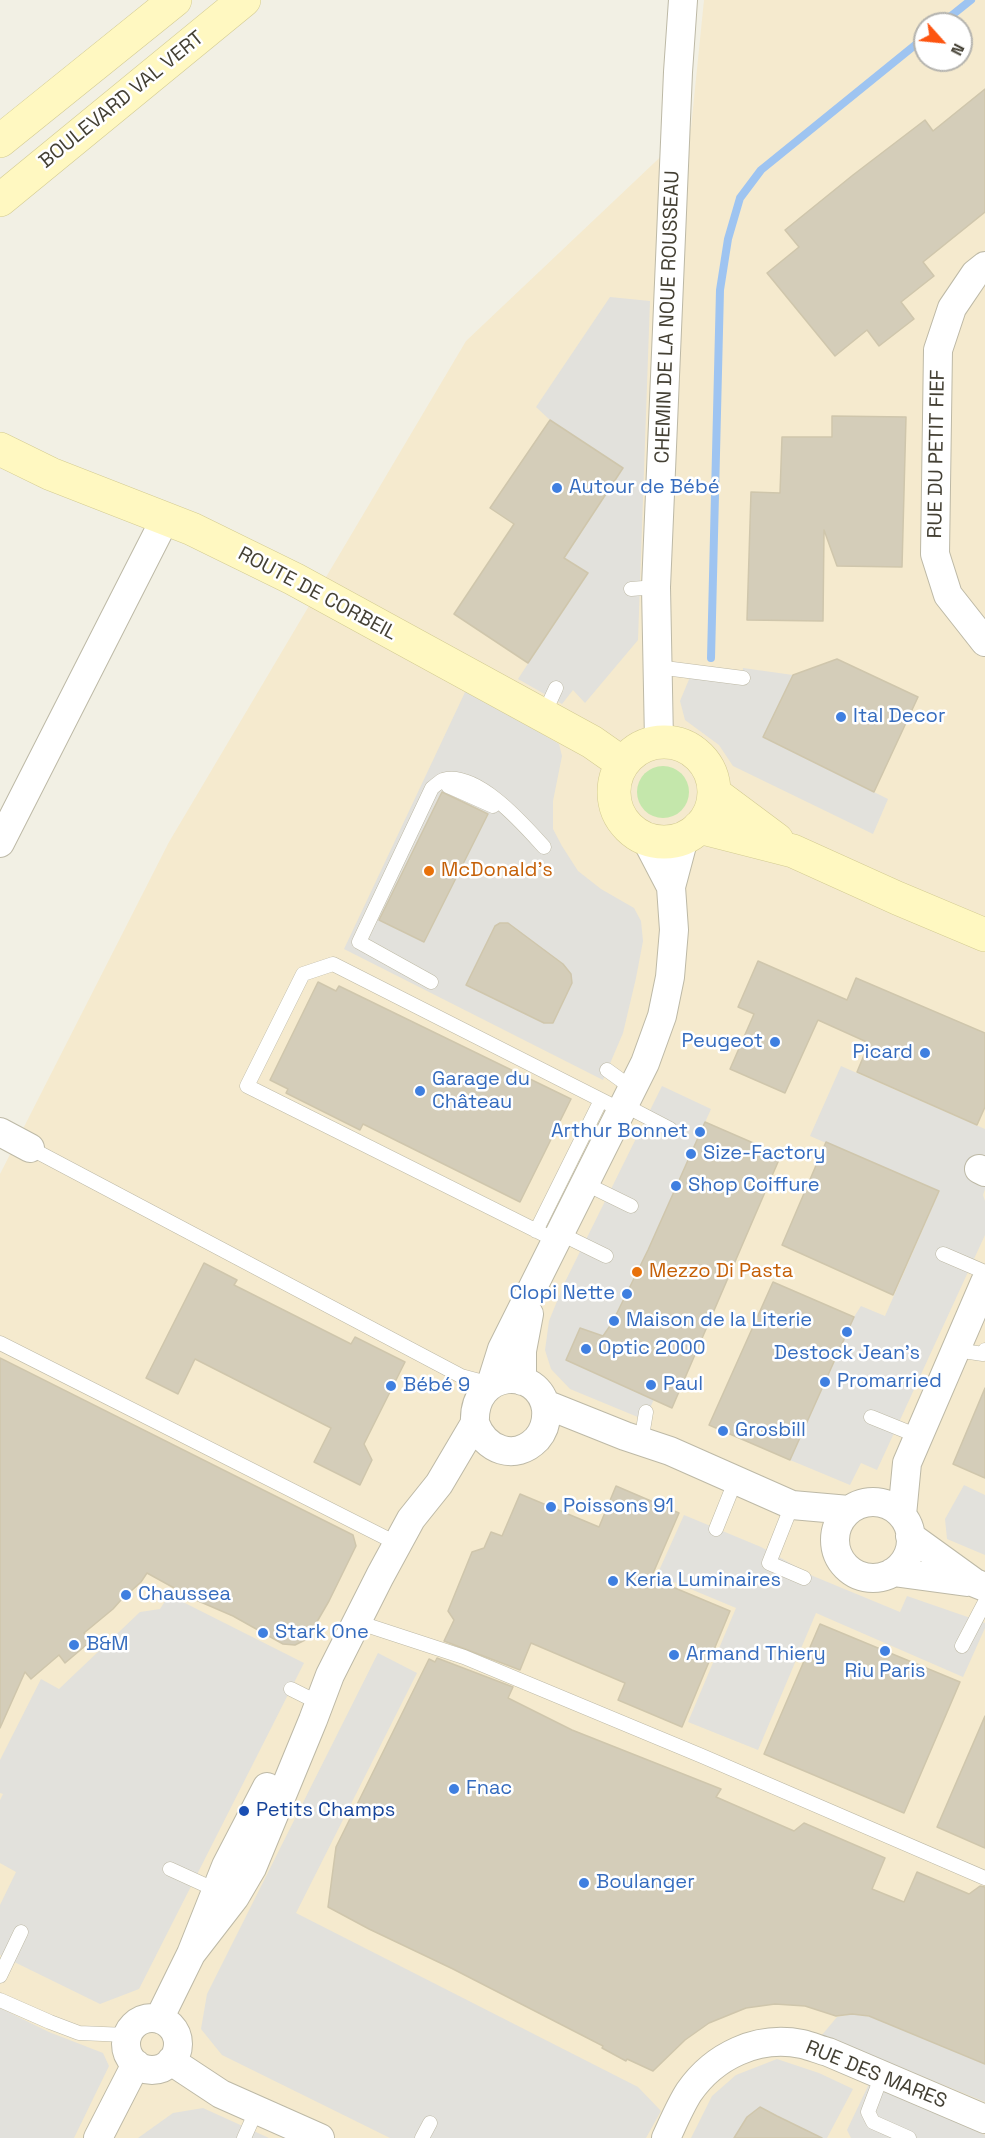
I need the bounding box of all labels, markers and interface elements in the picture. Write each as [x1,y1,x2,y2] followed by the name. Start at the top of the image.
[913,12,973,72] north arrow
[35,26,209,174] street label: BOULEVARD VAL VERT
[946,40,969,59] text: N
[651,170,685,464] street label: CHEMIN DE LA NOUE ROUSSEAU
[924,369,950,539] street label: RUE DU PETIT FIEF
[569,476,720,500] place label: Autour de Bébé
[550,481,564,495] marker: Autour de Bébé
[234,542,400,646] street label: ROUTE DE CORBEIL
[853,705,946,729] place label: Ital Decor
[834,710,848,724] marker: Ital Decor
[441,859,553,883] place label: McDonald's
[422,864,436,878] marker: McDonald's
[681,1030,763,1054] place label: Peugeot
[768,1035,782,1049] marker: Peugeot
[853,1041,913,1065] place label: Picard
[918,1046,932,1060] marker: Picard
[432,1068,530,1115] place label: Garage du Château
[413,1084,427,1098] marker: Garage du Château
[551,1120,688,1144] place label: Arthur Bonnet
[693,1125,707,1139] marker: Arthur Bonnet
[703,1142,826,1166] place label: Size-Factory
[684,1147,698,1161] marker: Size-Factory
[688,1174,820,1198] place label: Shop Coiffure
[669,1179,683,1193] marker: Shop Coiffure
[649,1260,793,1284] place label: Mezzo Di Pasta
[630,1265,644,1279] marker: Mezzo Di Pasta
[509,1282,615,1306] place label: Clopi Nette
[620,1287,634,1301] marker: Clopi Nette
[626,1309,812,1333] place label: Maison de la Literie
[607,1314,621,1328] marker: Maison de la Literie
[840,1325,854,1339] marker: Destock Jean's
[598,1337,706,1361] place label: Optic 2000
[579,1342,593,1356] marker: Optic 2000
[774,1342,920,1366] place label: Destock Jean's
[837,1370,942,1394] place label: Promarried
[663,1373,703,1397] place label: Paul
[403,1374,470,1398] place label: Bébé 9
[818,1375,832,1389] marker: Promarried
[644,1378,658,1392] marker: Paul
[384,1379,398,1393] marker: Bébé 9
[735,1419,806,1443] place label: Grosbill
[716,1424,730,1438] marker: Grosbill
[563,1495,674,1519] place label: Poissons 91
[544,1500,558,1514] marker: Poissons 91
[625,1569,781,1593] place label: Keria Luminaires
[606,1574,620,1588] marker: Keria Luminaires
[138,1583,231,1607] place label: Chaussea
[119,1588,133,1602] marker: Chaussea
[275,1621,369,1645] place label: Stark One
[256,1626,270,1640] marker: Stark One
[86,1633,129,1657] place label: B&M
[67,1638,81,1652] marker: B&M
[686,1643,826,1667] place label: Armand Thiery
[878,1644,892,1658] marker: Riu Paris
[667,1648,681,1662] marker: Armand Thiery
[844,1660,926,1684] place label: Riu Paris
[466,1777,512,1801] place label: Fnac
[447,1782,461,1796] marker: Fnac
[256,1799,395,1823] place label: Petits Champs
[237,1804,251,1818] marker: Petits Champs
[596,1871,695,1895] place label: Boulanger
[577,1876,591,1890] marker: Boulanger
[802,2036,950,2114] street label: RUE DES MARES

